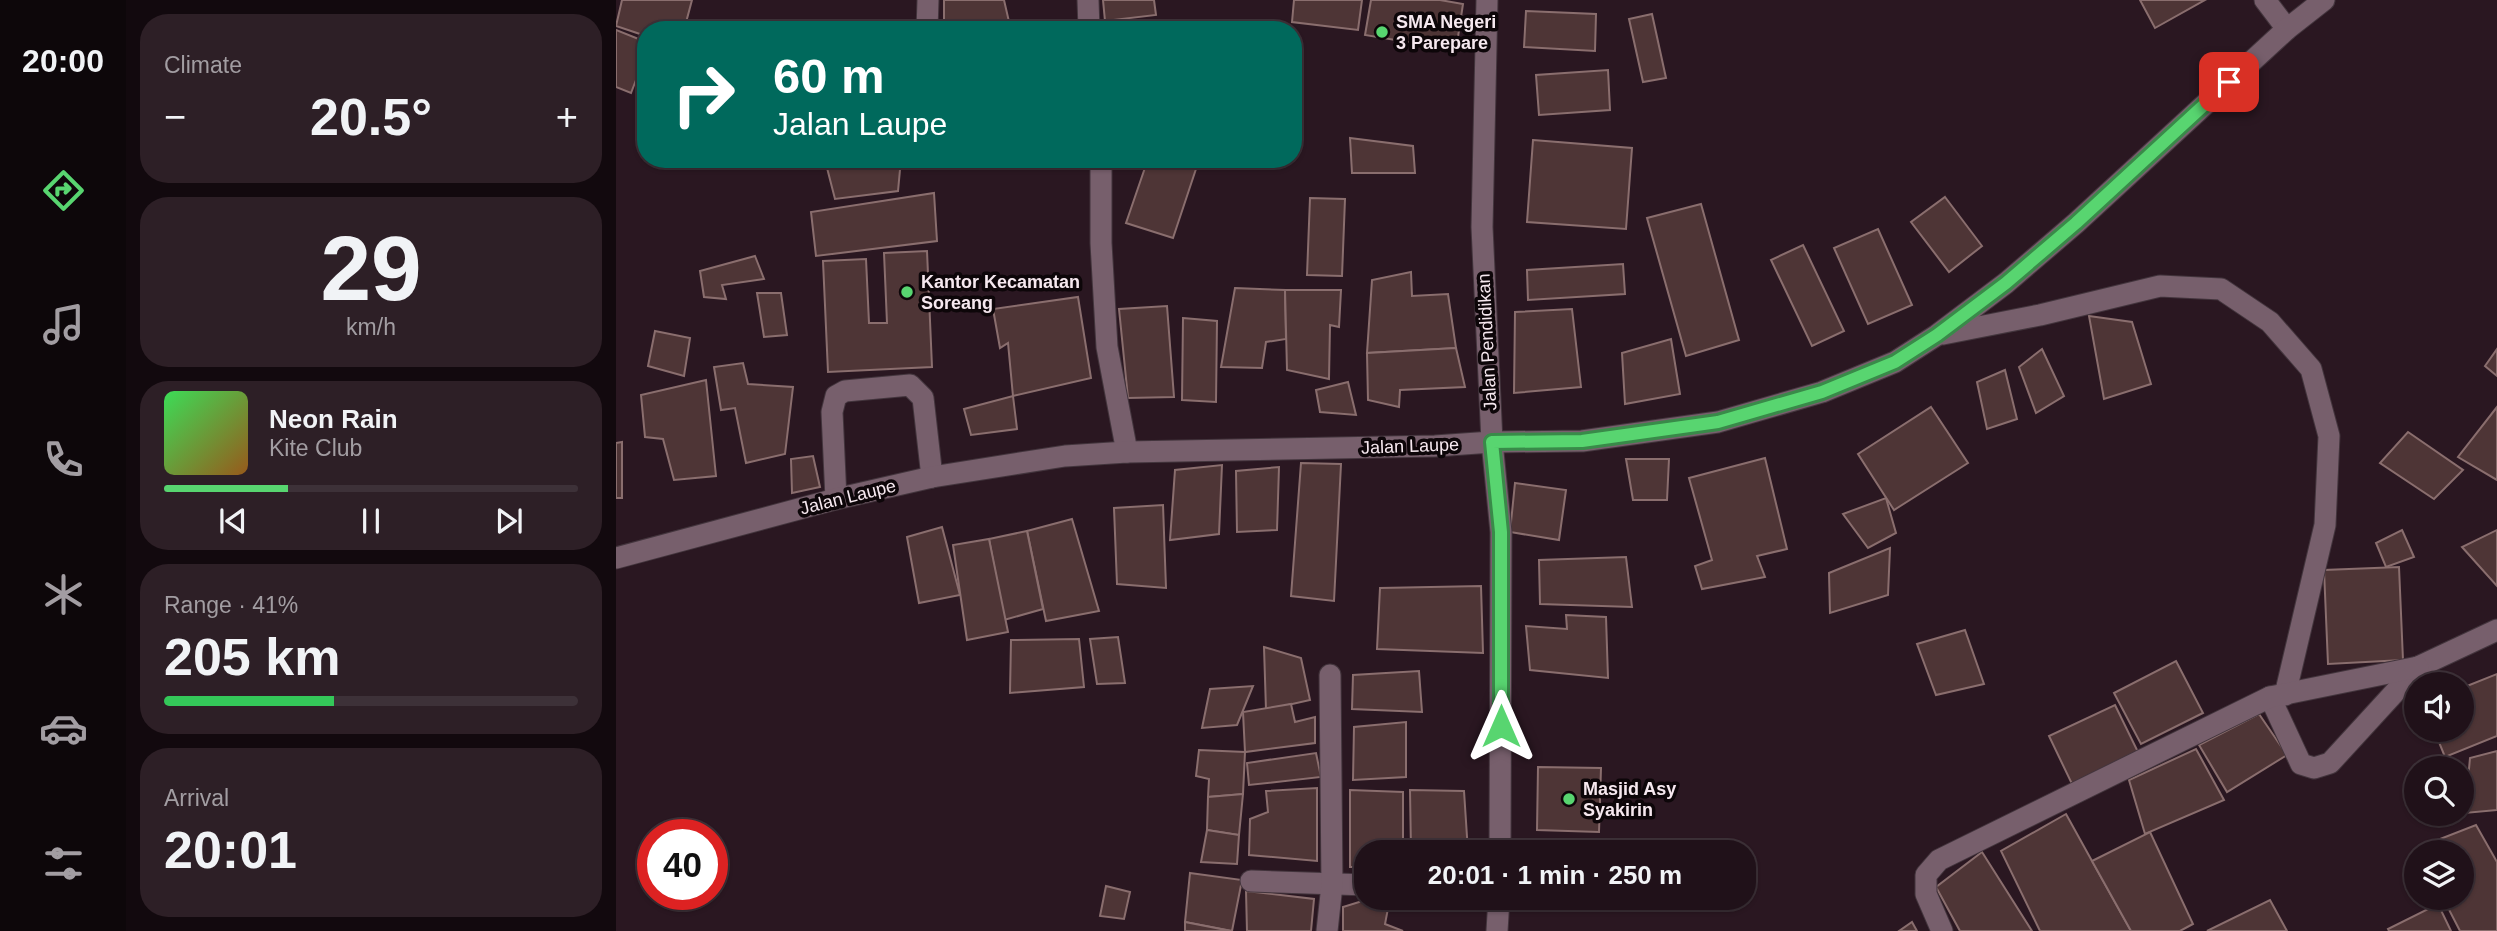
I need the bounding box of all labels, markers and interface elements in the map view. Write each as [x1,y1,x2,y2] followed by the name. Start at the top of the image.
[1396,12,1496,53] place label: SMA Negeri 3 Parepare
[1374,24,1390,40] marker: SMA Negeri 3 Parepare
[22,43,104,79] text: 20:00
[658,49,749,140] icon: right
[773,49,885,103] text: 60 m
[164,52,242,78] text: Climate
[2199,52,2259,112] pin
[2210,63,2248,101] icon: arrive
[310,88,432,146] text: 20.5°
[164,96,186,138] text: −
[556,96,578,138] text: +
[773,106,947,142] text: Jalan Laupe
[39,166,88,215] icon: directions
[320,218,422,319] text: 29
[921,272,1080,313] place label: Kantor Kecamatan Soreang
[1473,273,1501,411] street label: Jalan Pendidikan
[899,284,915,300] marker: Kantor Kecamatan Soreang
[39,300,88,349] icon: music
[346,314,396,340] text: km/h
[269,404,398,434] text: Neon Rain
[1361,434,1459,458] street label: Jalan Laupe
[39,435,88,484] icon: phone
[269,435,362,461] text: Kite Club
[798,475,898,519] street label: Jalan Laupe
[214,502,252,540] icon: previous
[352,502,390,540] icon: pause
[490,502,528,540] icon: next
[39,570,88,619] icon: climate
[164,592,298,618] text: Range · 41%
[164,628,340,686] text: 205 km
[2404,672,2474,910] map controls
[2404,672,2474,742] button: sound
[1464,689,1538,763] position arrow
[39,704,88,753] icon: car
[2404,756,2474,826] button: search
[1583,779,1676,820] place label: Masjid Asy Syakirin
[164,785,229,811] text: Arrival
[1561,791,1577,807] marker: Masjid Asy Syakirin
[637,819,728,910] speed limit sign: 40
[164,821,297,879] text: 20:01
[39,839,88,888] icon: filters
[2404,840,2474,910] button: layers
[1428,860,1682,890] text: 20:01 · 1 min · 250 m

